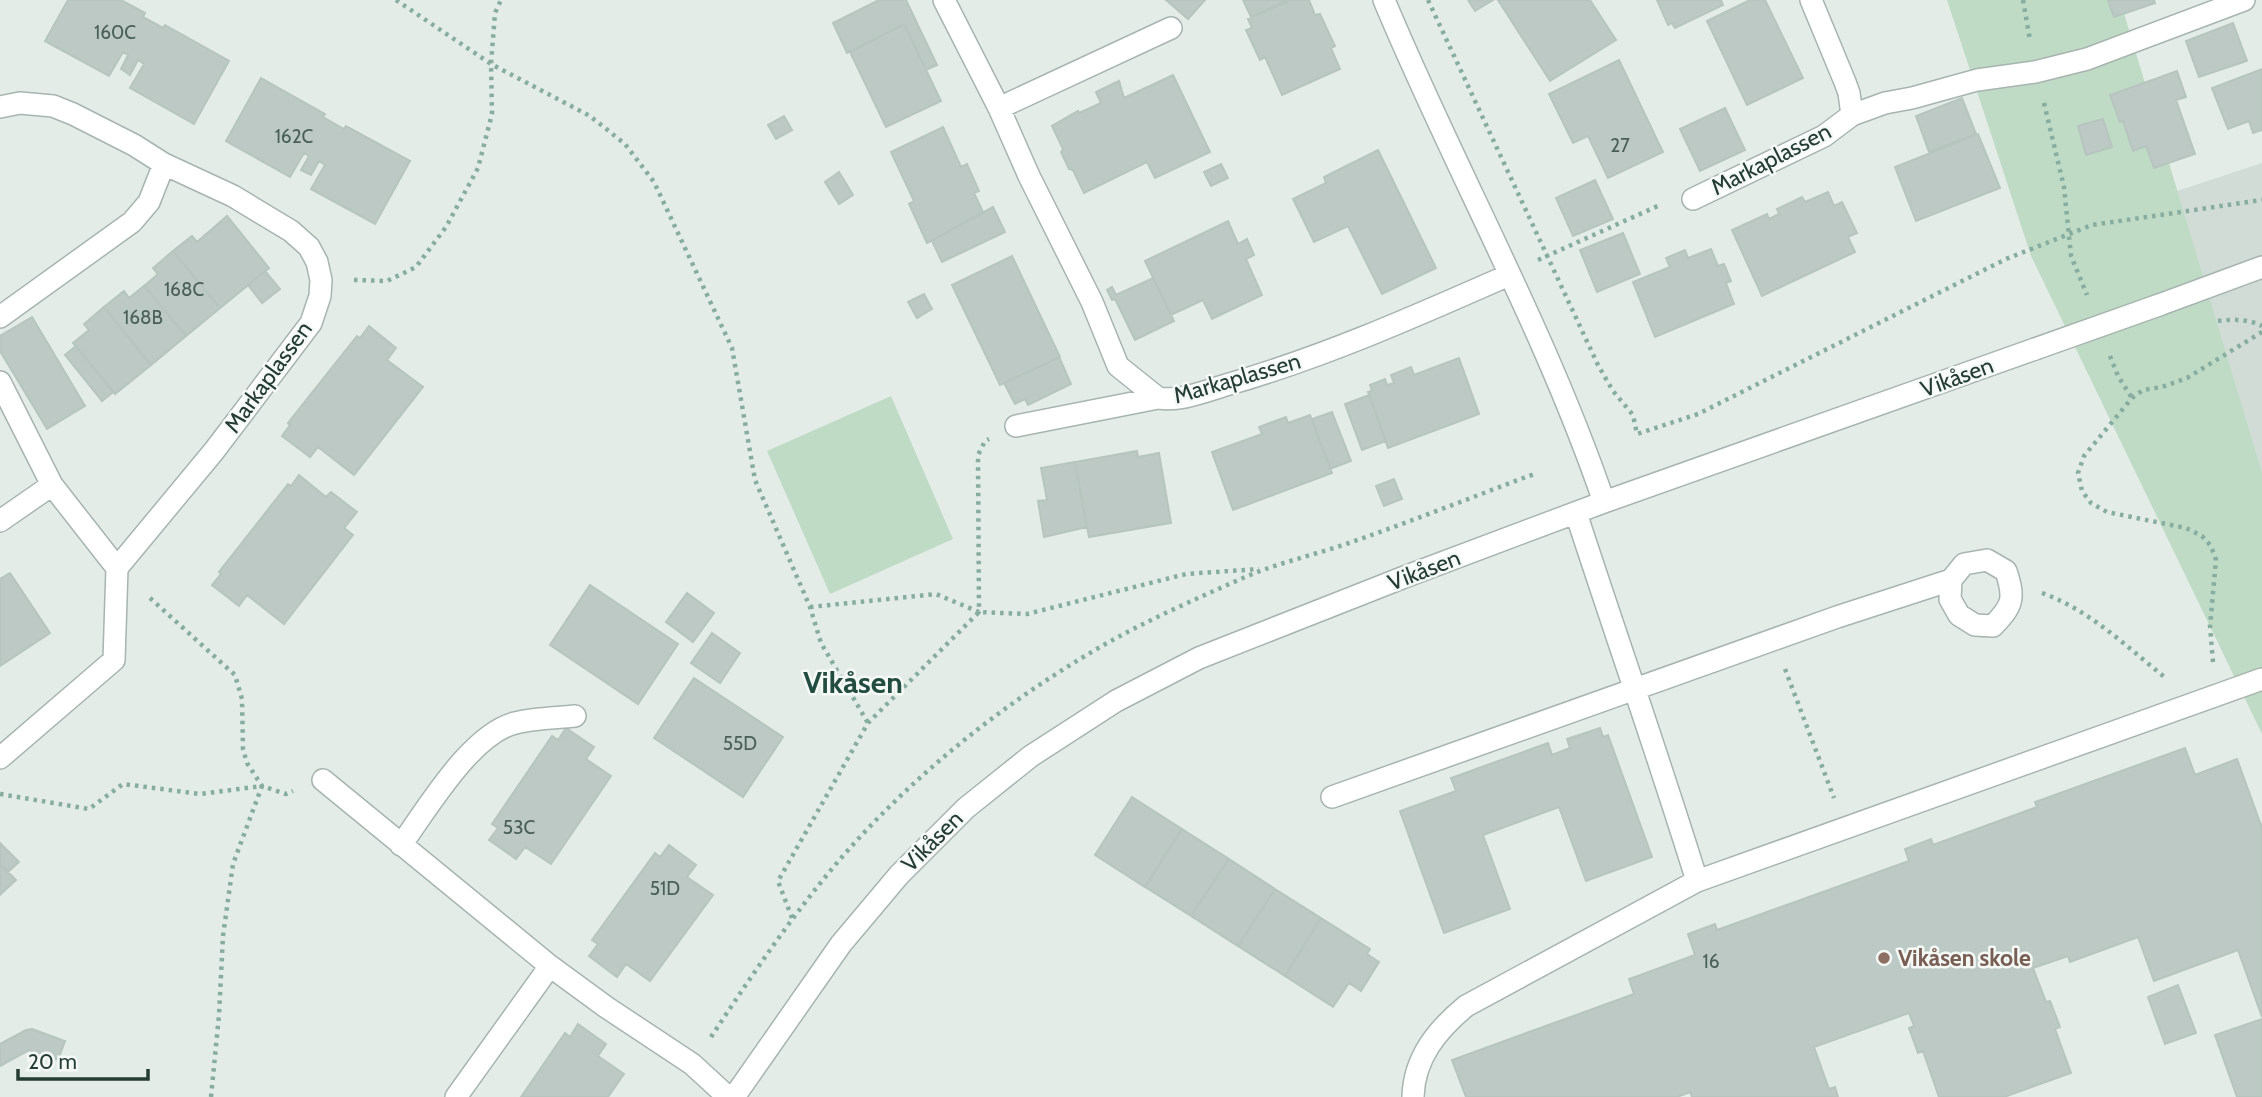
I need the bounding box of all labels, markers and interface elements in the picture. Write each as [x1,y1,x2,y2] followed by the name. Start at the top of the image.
[94,21,136,44] house number: 160C
[1706,117,1836,201] street label: Markaplassen
[275,125,314,148] house number: 162C
[1610,134,1630,157] house number: 27
[164,278,204,301] house number: 168C
[123,306,163,329] house number: 168B
[218,316,318,438] street label: Markaplassen
[1170,346,1304,410] street label: Markaplassen
[1917,351,1997,403] street label: Vikåsen
[1384,543,1464,597] street label: Vikåsen
[803,664,903,701] district label: Vikåsen
[723,732,757,755] house number: 55D
[895,804,969,878] street label: Vikåsen
[503,816,535,839] house number: 53C
[650,877,680,900] house number: 51D
[1898,944,2031,972] place label: Vikåsen skole
[1703,950,1720,973] house number: 16
[1876,950,1892,966] marker: Vikåsen skole
[18,1038,147,1082] scale bar
[28,1049,77,1074] text: 20 m

